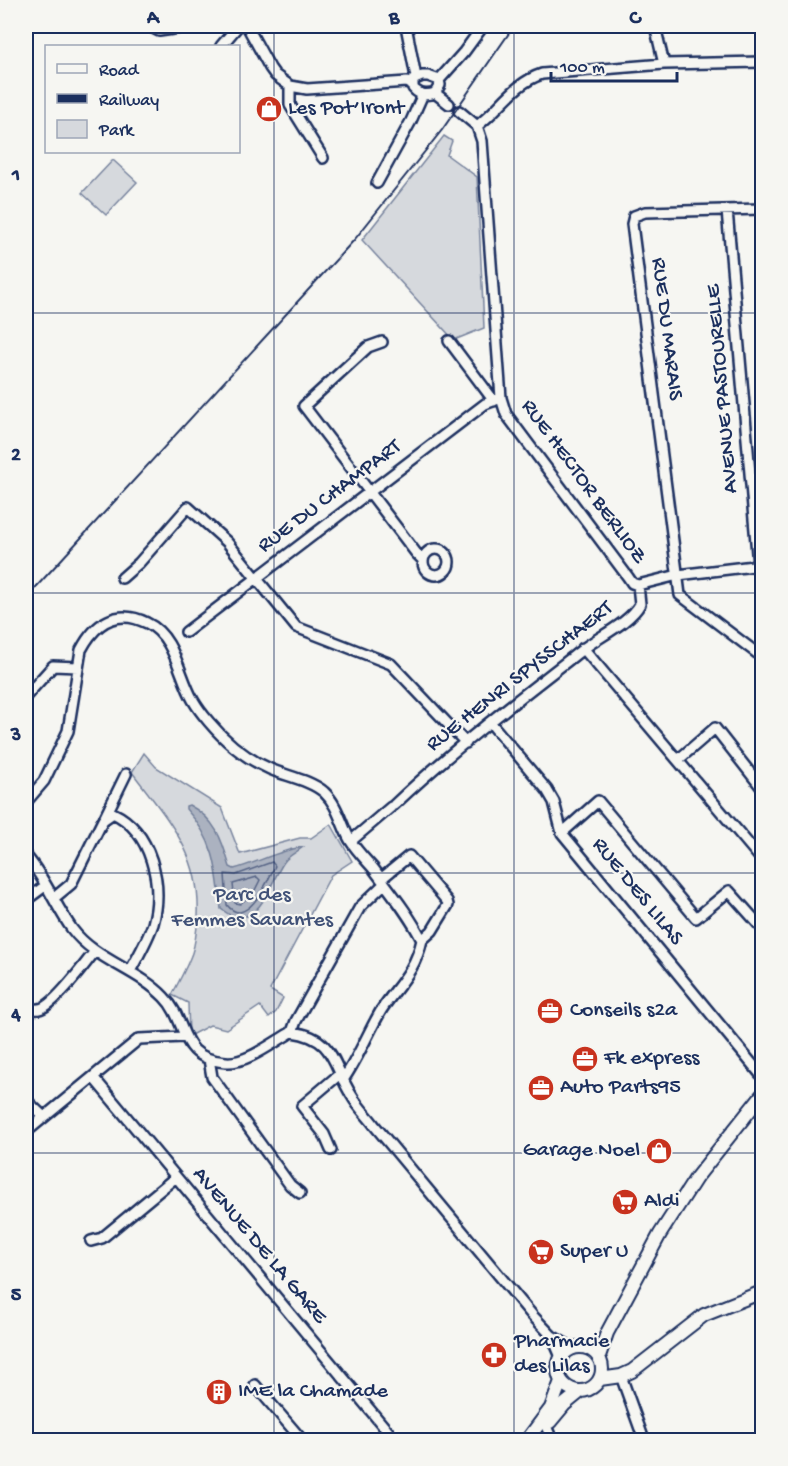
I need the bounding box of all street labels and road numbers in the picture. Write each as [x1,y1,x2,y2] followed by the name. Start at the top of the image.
[644,256,688,403] street label: RUE DU MARAIS
[701,282,745,495] street label: AVENUE PASTOURELLE
[515,395,652,570] street label: RUE HECTOR BERLIOZ
[253,434,408,560] street label: RUE DU CHAMPART
[421,595,620,758] street label: RUE HENRI SPYSSCHAERT
[586,833,689,952] street label: RUE DES LILAS
[186,1162,333,1331] street label: AVENUE DE LA GARE

